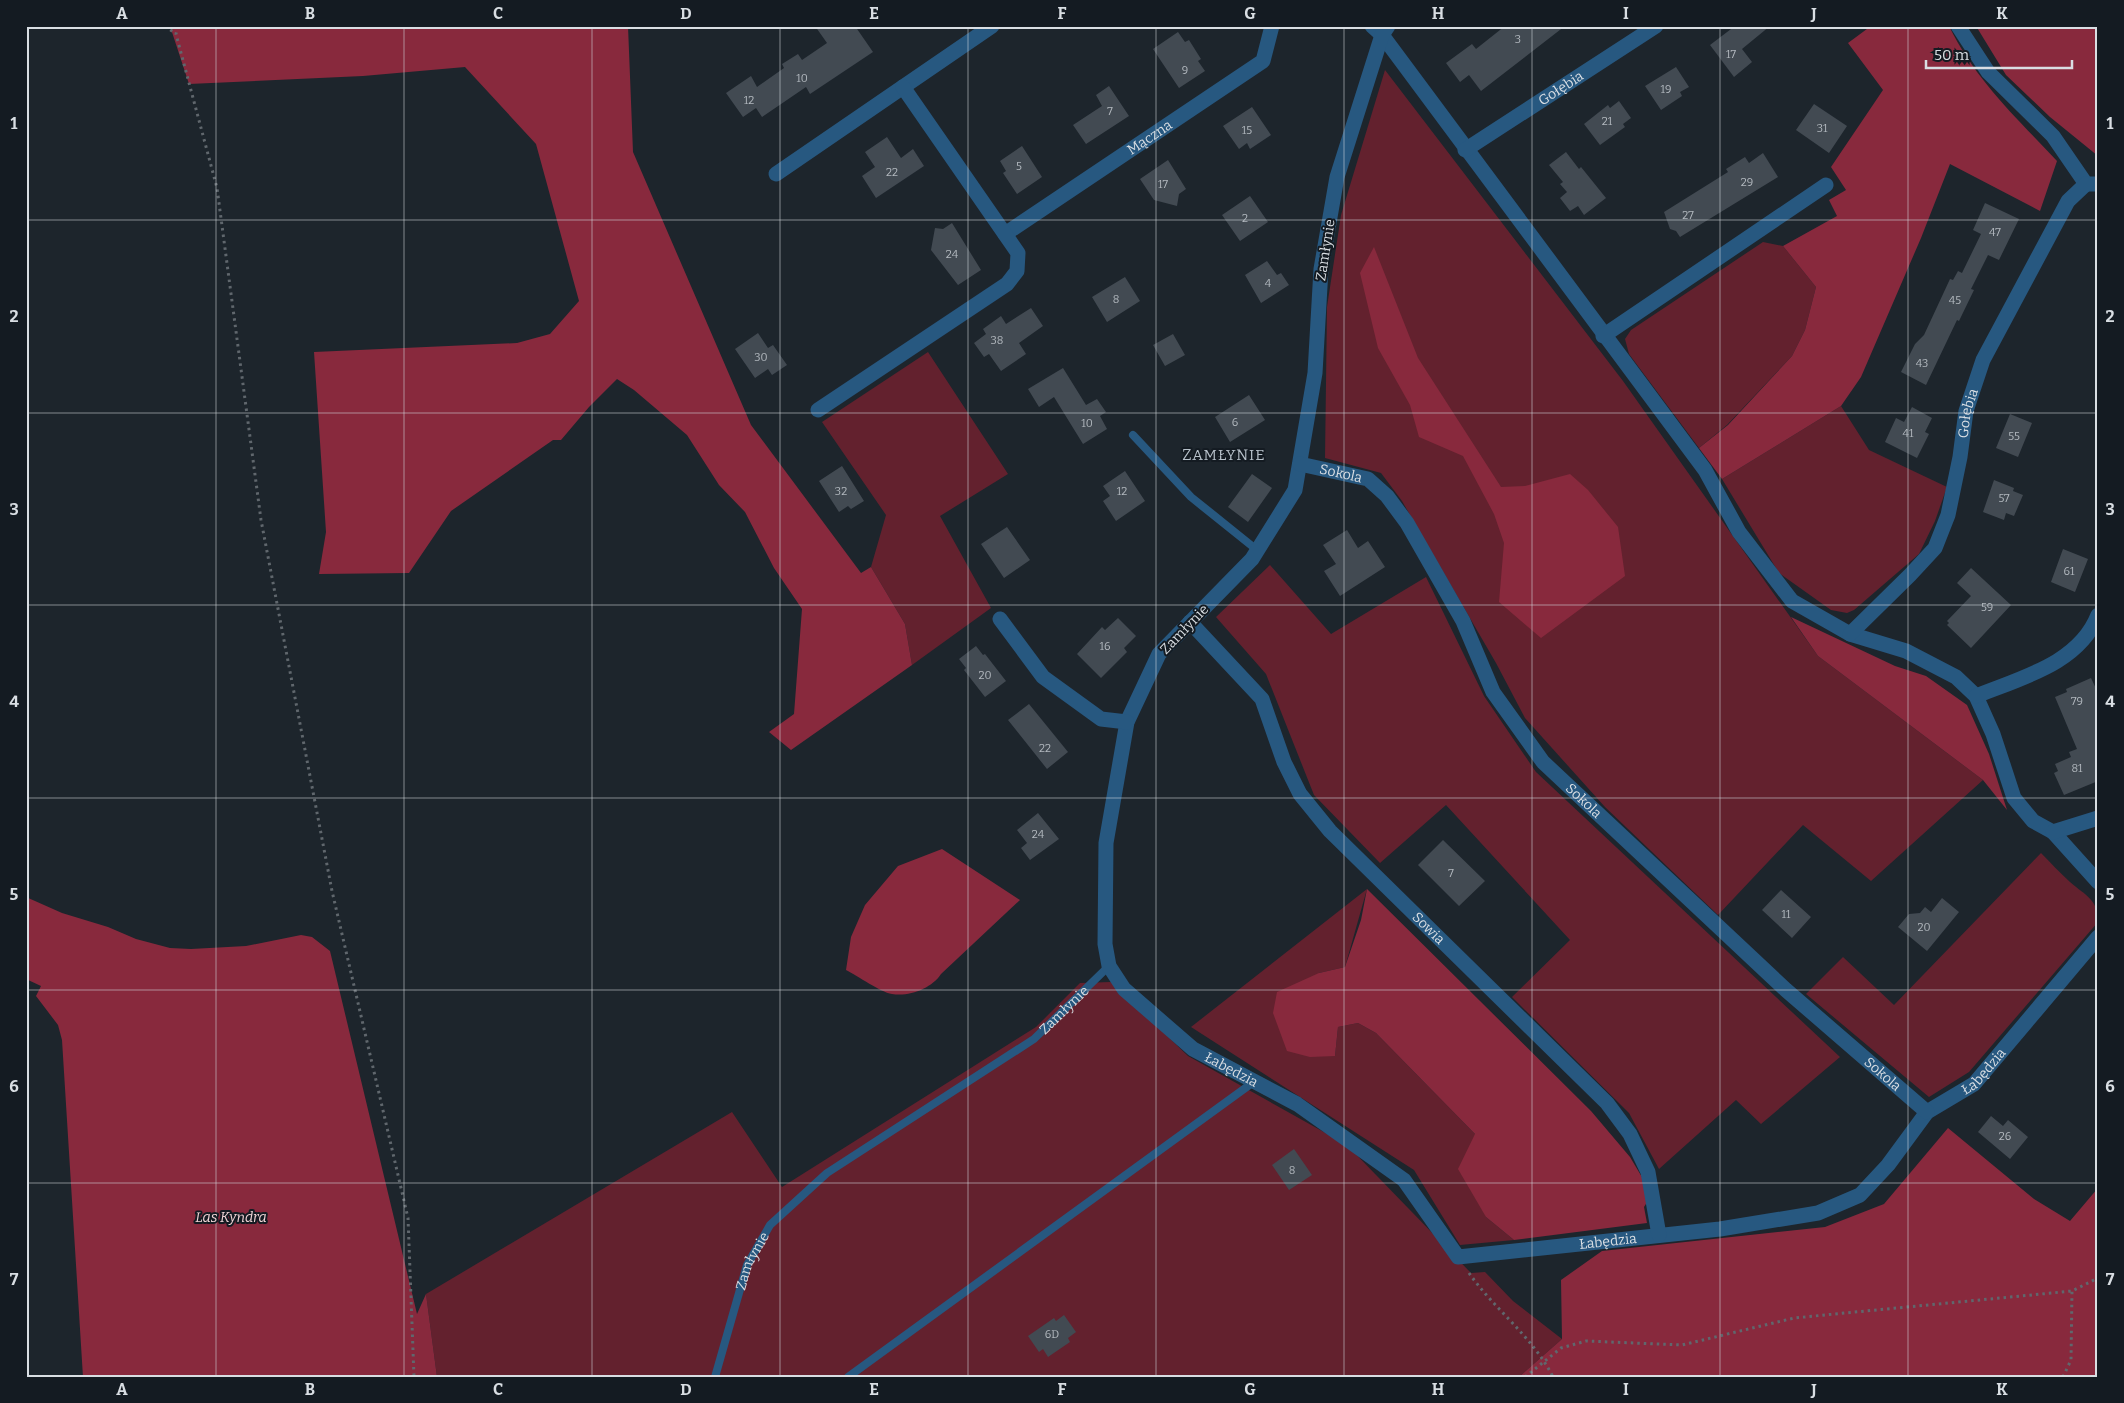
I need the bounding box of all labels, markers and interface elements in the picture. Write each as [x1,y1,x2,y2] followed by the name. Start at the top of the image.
[116,4,128,23] text: A
[305,4,315,23] text: B
[493,4,503,23] text: C
[680,4,692,23] text: D
[869,4,879,23] text: E
[1058,4,1067,23] text: F
[1244,4,1256,23] text: G
[1432,4,1445,23] text: H
[1623,4,1629,23] text: I
[1810,4,1817,23] text: J
[1996,4,2008,23] text: K
[1515,33,1521,46] house number: 3
[1926,38,2073,70] scale bar
[1934,46,1970,64] text: 50 m
[1726,48,1736,61] house number: 17
[1182,64,1188,77] house number: 9
[1535,67,1587,109] street label: Gołębia
[796,72,808,85] house number: 10
[1661,83,1671,96] house number: 19
[744,94,754,107] house number: 12
[1107,105,1113,118] house number: 7
[11,114,18,133] text: 1
[2107,114,2114,133] text: 1
[1602,115,1613,128] house number: 21
[1124,116,1176,159] street label: Mączna
[1817,122,1828,135] house number: 31
[1242,124,1252,137] house number: 15
[1016,160,1022,173] house number: 5
[886,166,898,179] house number: 22
[1741,176,1753,189] house number: 29
[1158,178,1168,191] house number: 17
[1682,209,1694,222] house number: 27
[1242,212,1248,225] house number: 2
[1312,218,1339,282] street label: Zamłynie
[1989,226,2001,239] house number: 47
[946,248,959,261] house number: 24
[1265,277,1272,290] house number: 4
[1113,293,1119,306] house number: 8
[1949,294,1961,307] house number: 45
[9,307,19,326] text: 2
[2105,307,2115,326] text: 2
[991,334,1003,347] house number: 38
[754,351,768,364] house number: 30
[1916,357,1928,370] house number: 43
[1955,386,1982,439] street label: Gołębia
[1232,416,1238,429] house number: 6
[1081,417,1093,430] house number: 10
[1903,427,1914,440] house number: 41
[2008,430,2020,443] house number: 55
[1182,446,1266,464] district label: ZAMŁYNIE
[1318,461,1364,487] street label: Sokola
[835,485,847,498] house number: 32
[1117,485,1127,498] house number: 12
[1998,492,2010,505] house number: 57
[9,500,19,519] text: 3
[2105,500,2115,519] text: 3
[2064,565,2075,578] house number: 61
[1157,601,1212,658] street label: Zamłynie
[1981,601,1993,614] house number: 59
[1100,640,1110,653] house number: 16
[978,669,992,682] house number: 20
[9,692,19,711] text: 4
[2105,692,2115,711] text: 4
[2071,695,2083,708] house number: 79
[1039,742,1051,755] house number: 22
[2071,762,2083,775] house number: 81
[1562,780,1606,822] street label: Sokola
[1032,828,1045,841] house number: 24
[1448,867,1454,880] house number: 7
[10,885,19,904] text: 5
[2106,885,2115,904] text: 5
[1782,908,1791,921] house number: 11
[1409,909,1448,948] street label: Sowia
[1917,921,1931,934] house number: 20
[1036,982,1093,1038] street label: Zamłynie
[1958,1045,2010,1099] street label: Łabędzia
[1202,1049,1261,1091] street label: Łabędzia
[1861,1054,1905,1095] street label: Sokola
[9,1077,19,1096] text: 6
[2105,1077,2115,1096] text: 6
[1999,1130,2011,1143] house number: 26
[1289,1164,1295,1177] house number: 8
[195,1209,267,1226] park label: Las Kyndra
[732,1229,773,1292] street label: Zamłynie
[1578,1230,1638,1253] street label: Łabędzia
[10,1270,19,1289] text: 7
[2106,1270,2115,1289] text: 7
[1045,1328,1059,1341] house number: 6D
[116,1380,128,1399] text: A
[305,1380,315,1399] text: B
[493,1380,503,1399] text: C
[680,1380,692,1399] text: D
[869,1380,879,1399] text: E
[1058,1380,1067,1399] text: F
[1244,1380,1256,1399] text: G
[1432,1380,1445,1399] text: H
[1623,1380,1629,1399] text: I
[1810,1380,1817,1399] text: J
[1996,1380,2008,1399] text: K

